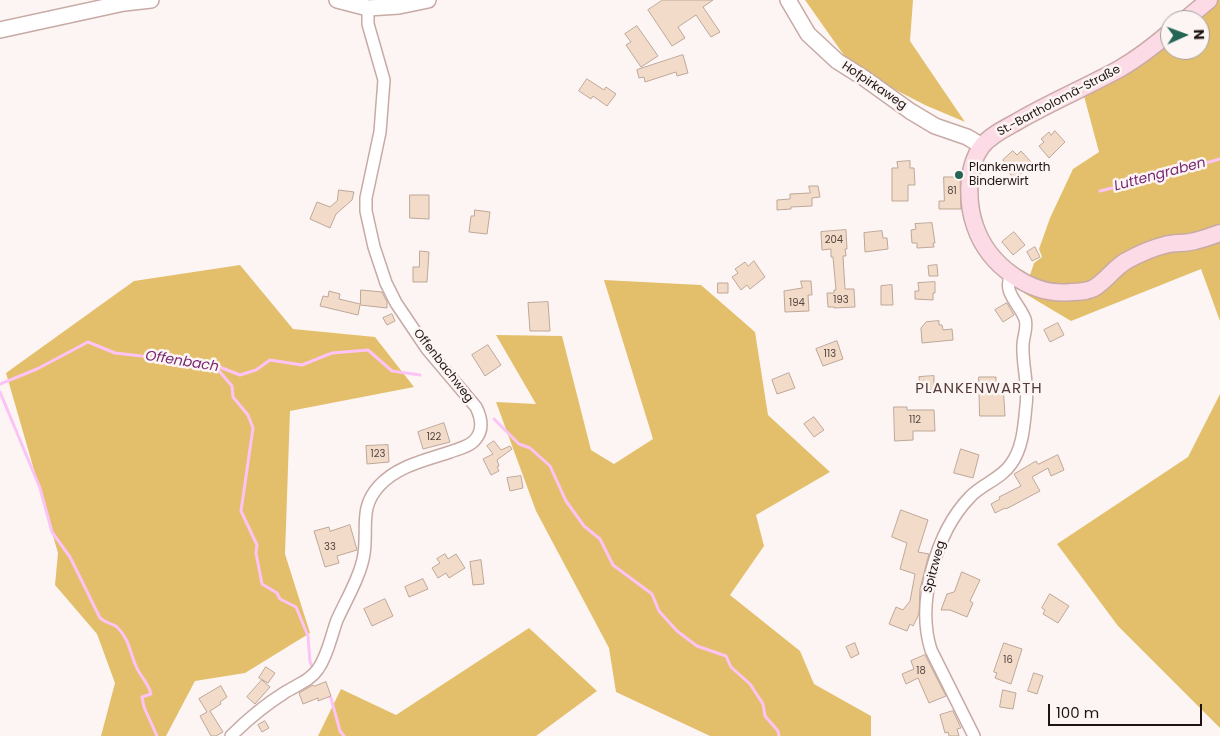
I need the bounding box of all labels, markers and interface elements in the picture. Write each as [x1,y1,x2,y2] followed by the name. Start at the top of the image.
[1160,10,1210,60] north arrow
[1189,29,1209,40] text: N
[839,59,909,113] street label: Hofpirkaweg
[995,62,1123,140] street label: St.-Bartholomä-Straße
[1112,155,1208,195] water label: Luttengraben
[969,161,1050,189] place label: Plankenwarth Binderwirt
[953,169,965,181] marker: Plankenwarth Binderwirt
[947,185,957,197] house number: 81
[825,234,843,246] house number: 204
[833,294,849,306] house number: 193
[789,297,805,309] house number: 194
[410,326,476,406] street label: Offenbachweg
[144,348,220,376] water label: Offenbach
[824,348,836,360] house number: 113
[914,380,1044,398] district label: PLANKENWARTH
[909,414,921,426] house number: 112
[427,431,441,443] house number: 122
[371,448,385,460] house number: 123
[921,539,949,595] street label: Spitzweg
[324,541,336,553] house number: 33
[1003,654,1013,666] house number: 16
[916,665,926,677] house number: 18
[1050,694,1204,726] scale bar
[1056,702,1099,723] text: 100 m

